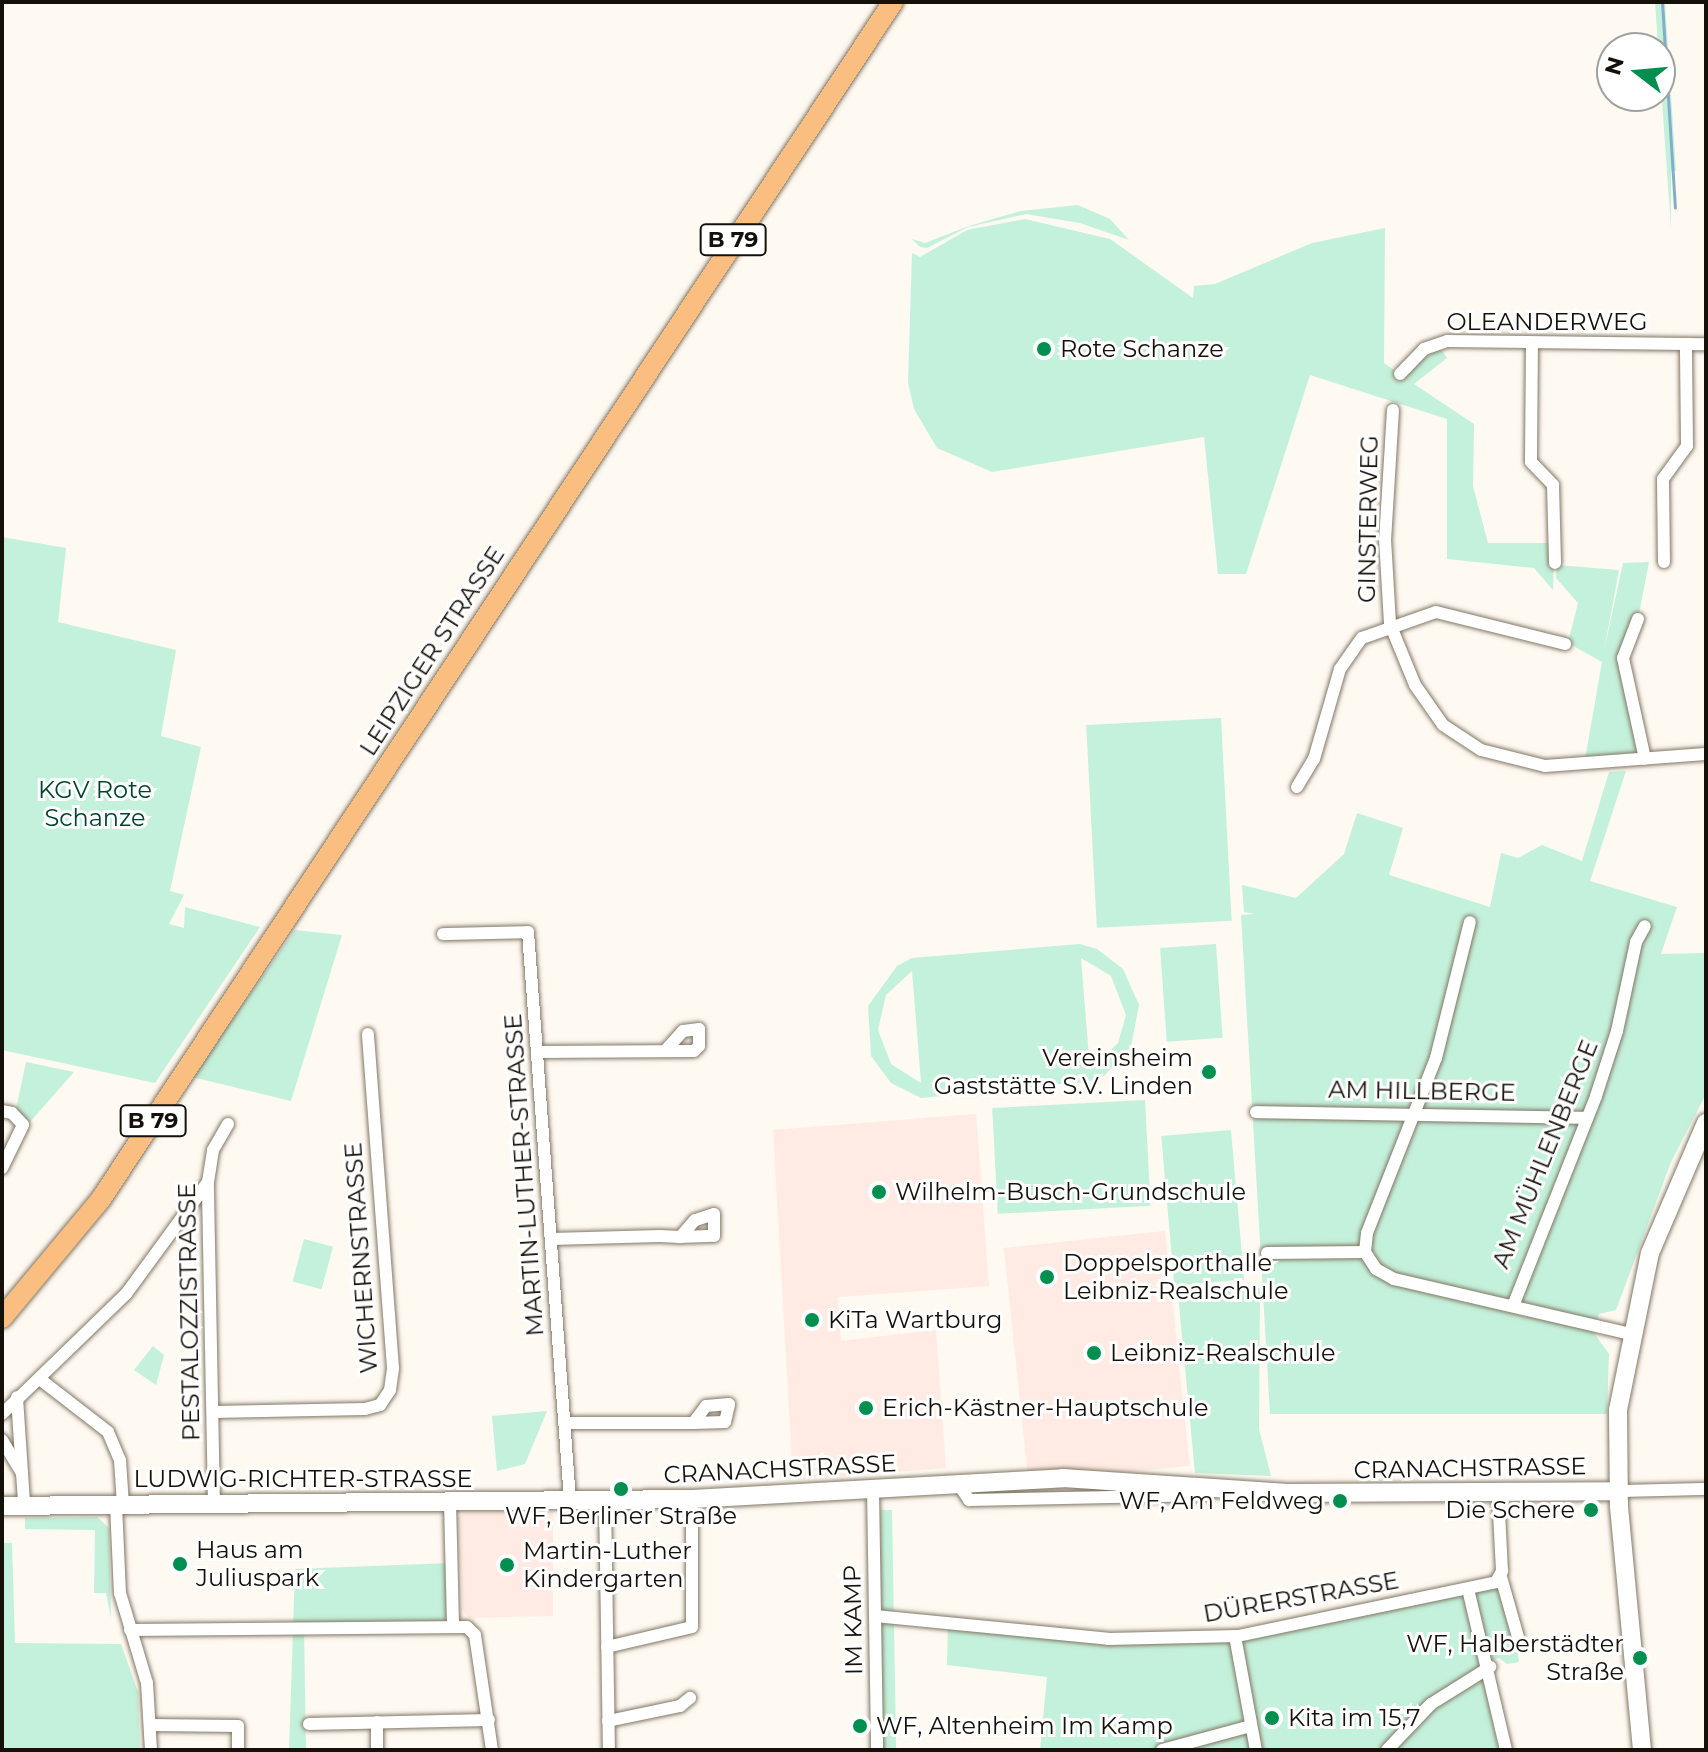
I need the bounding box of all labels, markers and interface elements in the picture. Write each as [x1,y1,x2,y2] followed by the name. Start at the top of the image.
[1596,32,1676,112] north arrow
[1599,54,1630,78] text: N
[699,222,767,258] road number: B 79
[1446,308,1648,336] street label: OLEANDERWEG
[1060,335,1224,363] place label: Rote Schanze
[1035,340,1053,358] marker: Rote Schanze
[1352,435,1384,603] street label: GINSTERWEG
[354,541,510,761] street label: LEIPZIGER STRASSE
[38,776,152,832] park label: KGV Rote Schanze
[498,1013,550,1337] street label: MARTIN-LUTHER-STRASSE
[1486,1036,1604,1272] street label: AM MÜHLENBERGE
[934,1044,1193,1100] place label: Vereinsheim Gaststätte S.V. Linden
[1200,1063,1218,1081] marker: Vereinsheim Gaststätte S.V. Linden
[1328,1075,1516,1107] street label: AM HILLBERGE
[119,1103,187,1139] road number: B 79
[339,1142,383,1374] street label: WICHERNSTRASSE
[895,1178,1246,1206] place label: Wilhelm-Busch-Grundschule
[172,1183,206,1441] street label: PESTALOZZISTRASSE
[870,1183,888,1201] marker: Wilhelm-Busch-Grundschule
[1063,1249,1288,1305] place label: Doppelsporthalle Leibniz-Realschule
[1038,1268,1056,1286] marker: Doppelsporthalle Leibniz-Realschule
[828,1306,1002,1334] place label: KiTa Wartburg
[803,1311,821,1329] marker: KiTa Wartburg
[1110,1339,1335,1367] place label: Leibniz-Realschule
[1085,1344,1103,1362] marker: Leibniz-Realschule
[882,1394,1208,1422] place label: Erich-Kästner-Hauptschule
[857,1399,875,1417] marker: Erich-Kästner-Hauptschule
[663,1449,897,1489] street label: CRANACHSTRASSE
[1353,1452,1587,1484] street label: CRANACHSTRASSE
[134,1465,472,1493] street label: LUDWIG-RICHTER-STRASSE
[612,1480,630,1498] marker: WF, Berliner Straße
[1119,1487,1324,1515] place label: WF, Am Feldweg
[1331,1492,1349,1510] marker: WF, Am Feldweg
[1445,1496,1575,1524] place label: Die Schere
[1582,1501,1600,1519] marker: Die Schere
[505,1502,737,1530] place label: WF, Berliner Straße
[196,1536,319,1592] place label: Haus am Juliuspark
[523,1537,692,1593] place label: Martin-Luther Kindergarten
[171,1555,189,1573] marker: Haus am Juliuspark
[498,1556,516,1574] marker: Martin-Luther Kindergarten
[838,1565,868,1675] street label: IM KAMP
[1201,1566,1401,1628] street label: DÜRERSTRASSE
[1406,1630,1624,1686] place label: WF, Halberstädter Straße
[1631,1649,1649,1667] marker: WF, Halberstädter Straße
[1288,1704,1420,1732] place label: Kita im 15,7
[1263,1709,1281,1727] marker: Kita im 15,7
[876,1712,1173,1740] place label: WF, Altenheim Im Kamp
[851,1717,869,1735] marker: WF, Altenheim Im Kamp

